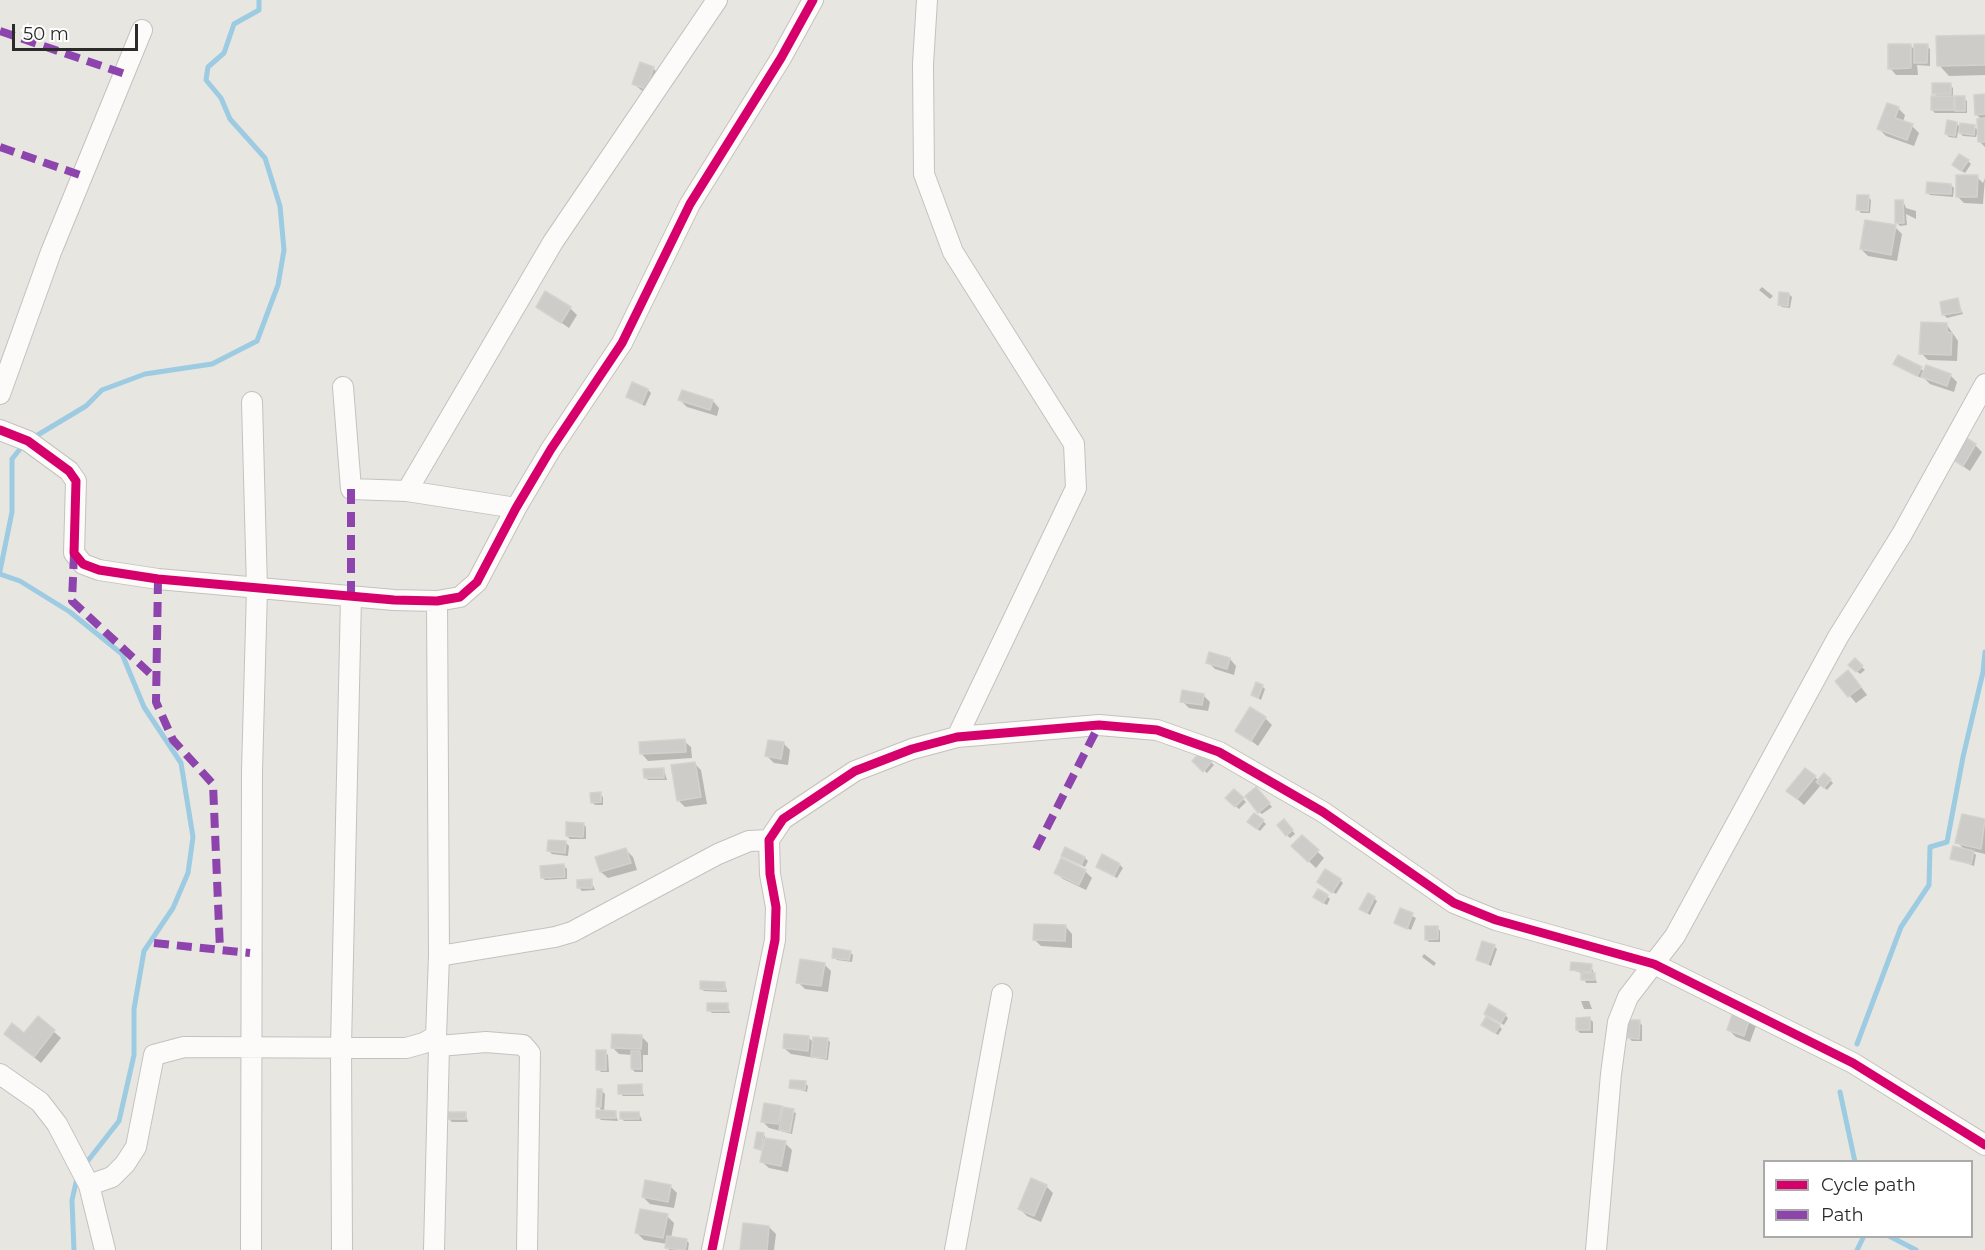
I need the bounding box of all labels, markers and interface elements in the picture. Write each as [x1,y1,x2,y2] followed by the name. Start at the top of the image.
[15,12,141,50] scale bar
[23,23,69,45] text: 50 m
[1763,1160,1973,1238] legend
[1821,1174,1916,1196] text: Cycle path
[1821,1204,1864,1226] text: Path

